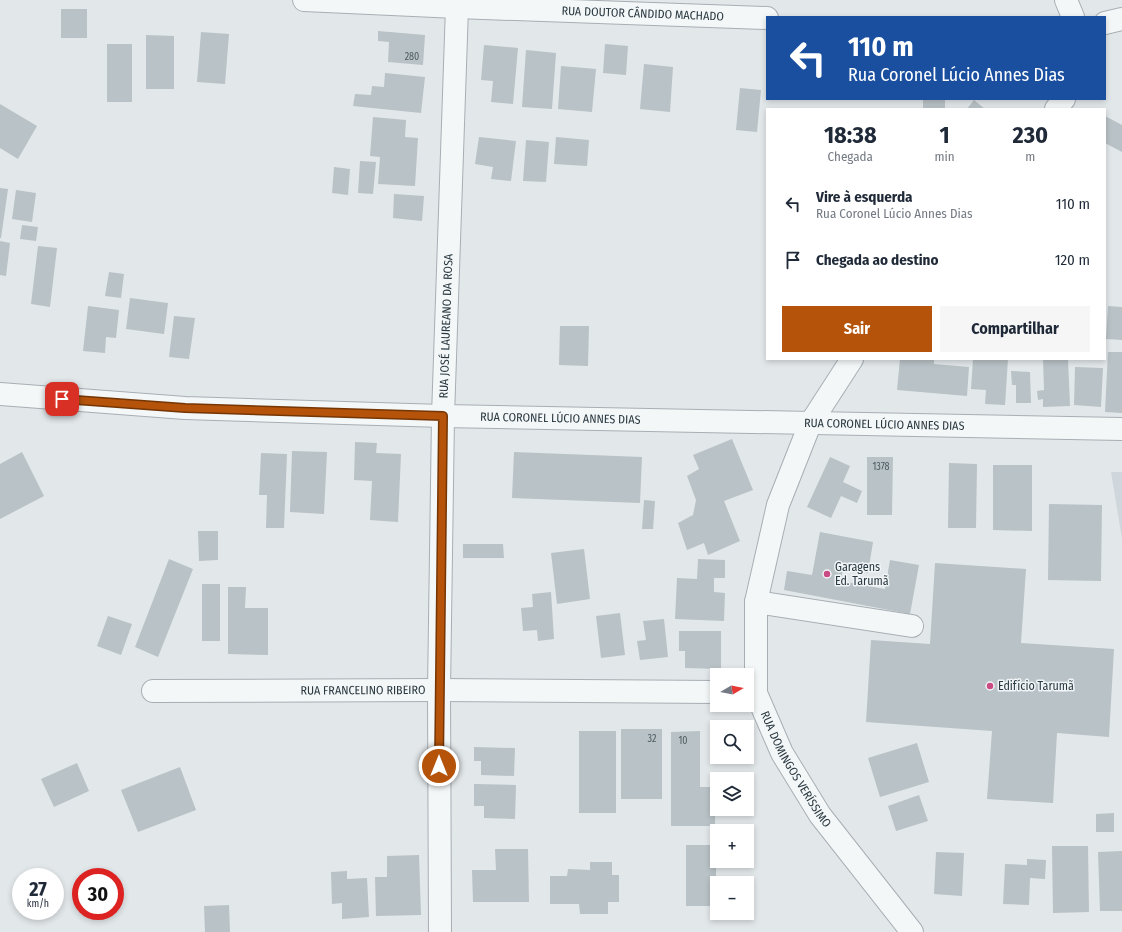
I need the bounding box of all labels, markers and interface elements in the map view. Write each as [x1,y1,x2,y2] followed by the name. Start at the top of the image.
[561,4,724,23] street label: RUA DOUTOR CÂNDIDO MACHADO
[848,30,914,63] text: 110 m
[782,32,834,84] icon: left
[405,51,419,63] house number: 280
[848,64,1065,86] text: Rua Coronel Lúcio Annes Dias
[824,121,877,149] text: 18:38
[940,121,950,149] text: 1
[1013,121,1048,149] text: 230
[828,149,873,164] text: Chegada
[935,149,955,164] text: min
[1025,149,1035,164] text: m
[816,188,913,206] text: Vire à esquerda
[782,193,804,215] icon: left
[1056,195,1090,213] text: 110 m
[816,206,973,221] text: Rua Coronel Lúcio Annes Dias
[782,249,804,271] icon: arrive
[816,251,938,269] text: Chegada ao destino
[1055,251,1090,269] text: 120 m
[437,253,456,399] street label: RUA JOSÉ LAUREANO DA ROSA
[782,306,932,352] button: Sair
[940,306,1090,352] button: Compartilhar
[45,382,79,416] pin
[51,388,73,410] icon: arrive
[480,410,641,427] street label: RUA CORONEL LÚCIO ANNES DIAS
[804,416,965,433] street label: RUA CORONEL LÚCIO ANNES DIAS
[872,461,890,473] house number: 1378
[835,560,889,588] place label: Garagens Ed. Tarumã
[822,569,832,579] marker: Garagens Ed. Tarumã
[710,668,754,712] north arrow
[710,668,754,920] map controls
[998,679,1074,693] place label: Edifício Tarumã
[985,681,995,691] marker: Edifício Tarumã
[301,683,425,697] street label: RUA FRANCELINO RIBEIRO
[758,709,834,830] street label: RUA DOMINGOS VERÍSSIMO
[710,720,754,764] button: search
[648,733,657,745] house number: 32
[678,735,688,747] house number: 10
[418,745,460,787] position arrow
[710,772,754,816] button: layers
[710,824,754,868] button: +
[72,868,124,920] speed limit sign: 30
[710,876,754,920] button: −
[29,877,47,901] text: 27
[27,898,49,910] text: km/h

